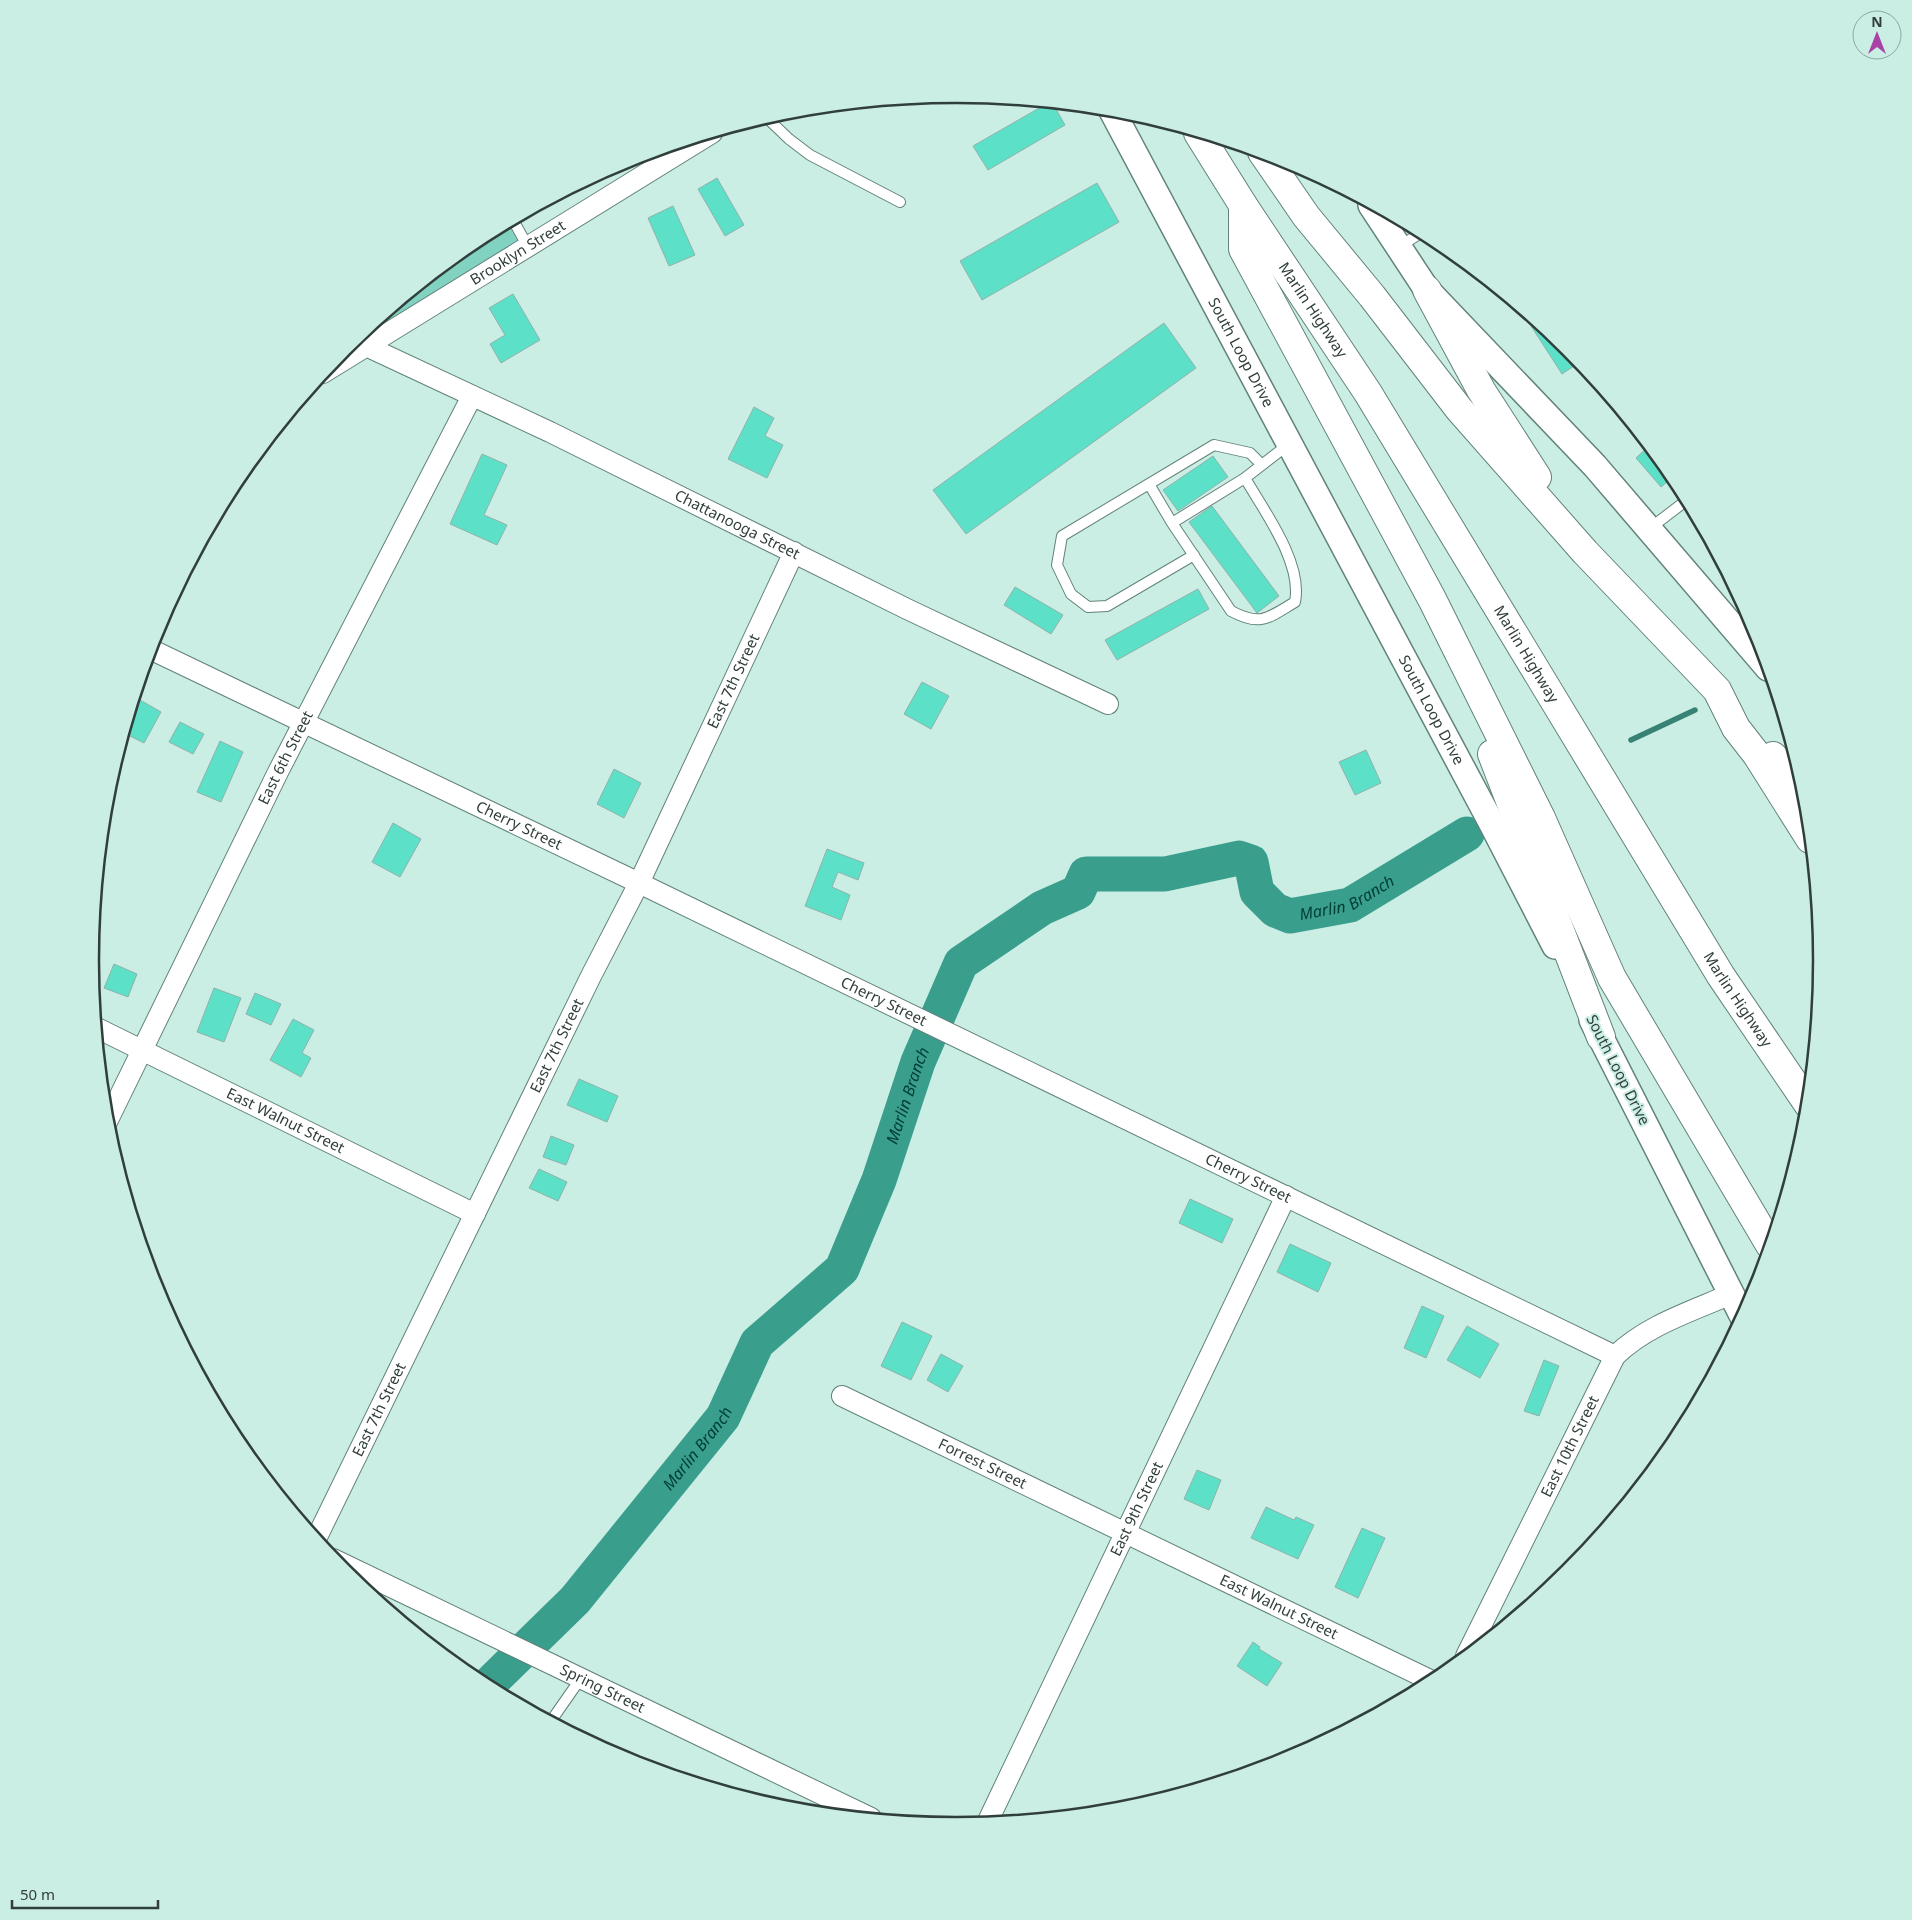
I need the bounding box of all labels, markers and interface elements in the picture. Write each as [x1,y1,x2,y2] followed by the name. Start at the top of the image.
[1852,10,1902,60] north arrow
[1871,12,1883,31] text: N
[466,215,569,289] street label: Brooklyn Street
[1275,258,1353,361] street label: Marlin Highway
[1204,294,1279,410] street label: South Loop Drive
[672,484,804,564] street label: Chattanooga Street
[1490,601,1564,706] street label: Marlin Highway
[702,630,764,731] street label: East 7th Street
[1395,651,1470,768] street label: South Loop Drive
[253,707,317,807] street label: East 6th Street
[473,796,566,854] street label: Cherry Street
[1298,870,1398,925] water label: Marlin Branch
[1700,948,1778,1051] street label: Marlin Highway
[838,971,931,1030] street label: Cherry Street
[525,994,588,1096] street label: East 7th Street
[1582,1011,1655,1128] street label: South Loop Drive
[881,1043,934,1147] water label: Marlin Branch
[224,1082,349,1158] street label: East Walnut Street
[1202,1148,1295,1207] street label: Cherry Street
[347,1358,410,1460] street label: East 7th Street
[1536,1391,1603,1500] street label: East 10th Street
[657,1403,737,1495] water label: Marlin Branch
[935,1433,1031,1493] street label: Forrest Street
[1105,1457,1167,1559] street label: East 9th Street
[1217,1569,1342,1643] street label: East Walnut Street
[557,1659,649,1717] street label: Spring Street
[12,1878,159,1910] scale bar
[20,1884,55,1904] text: 50 m

